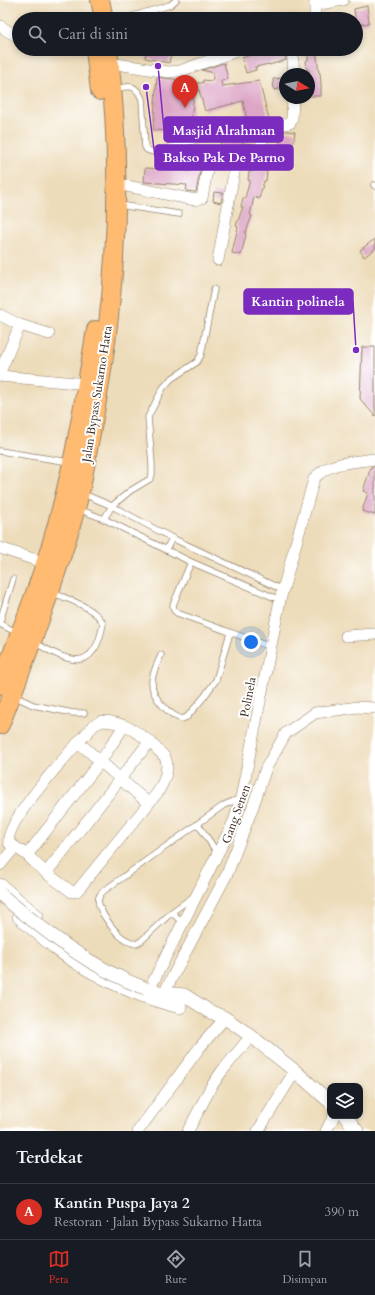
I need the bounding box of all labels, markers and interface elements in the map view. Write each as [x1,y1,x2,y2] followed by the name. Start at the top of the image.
[12,12,363,56] search box
[26,23,48,45] icon: search
[58,24,128,44] text: Cari di sini
[279,68,315,104] north arrow
[172,75,198,108] pin: A
[164,117,283,142] callout: Masjid Alrahman
[173,122,276,140] text: Masjid Alrahman
[155,145,293,170] callout: Bakso Pak De Parno
[163,149,285,167] text: Bakso Pak De Parno
[244,289,353,314] callout: Kantin polinela
[251,293,345,311] text: Kantin polinela
[78,324,116,465] street label: Jalan Bypass Sukarno Hatta
[241,632,261,652] your location
[236,675,260,718] street label: Polinela
[218,782,254,846] street label: Gang Senen
[327,1083,363,1119] map controls
[327,1083,363,1119] button: layers
[16,1146,82,1169] text: Terdekat
[54,1193,190,1213] text: Kantin Puspa Jaya 2
[24,1203,34,1221] text: A
[325,1203,359,1221] text: 390 m
[54,1213,262,1231] text: Restoran · Jalan Bypass Sukarno Hatta
[48,1248,70,1287] tab: Peta
[165,1248,187,1287] tab: Rute
[282,1248,327,1287] tab: Disimpan

